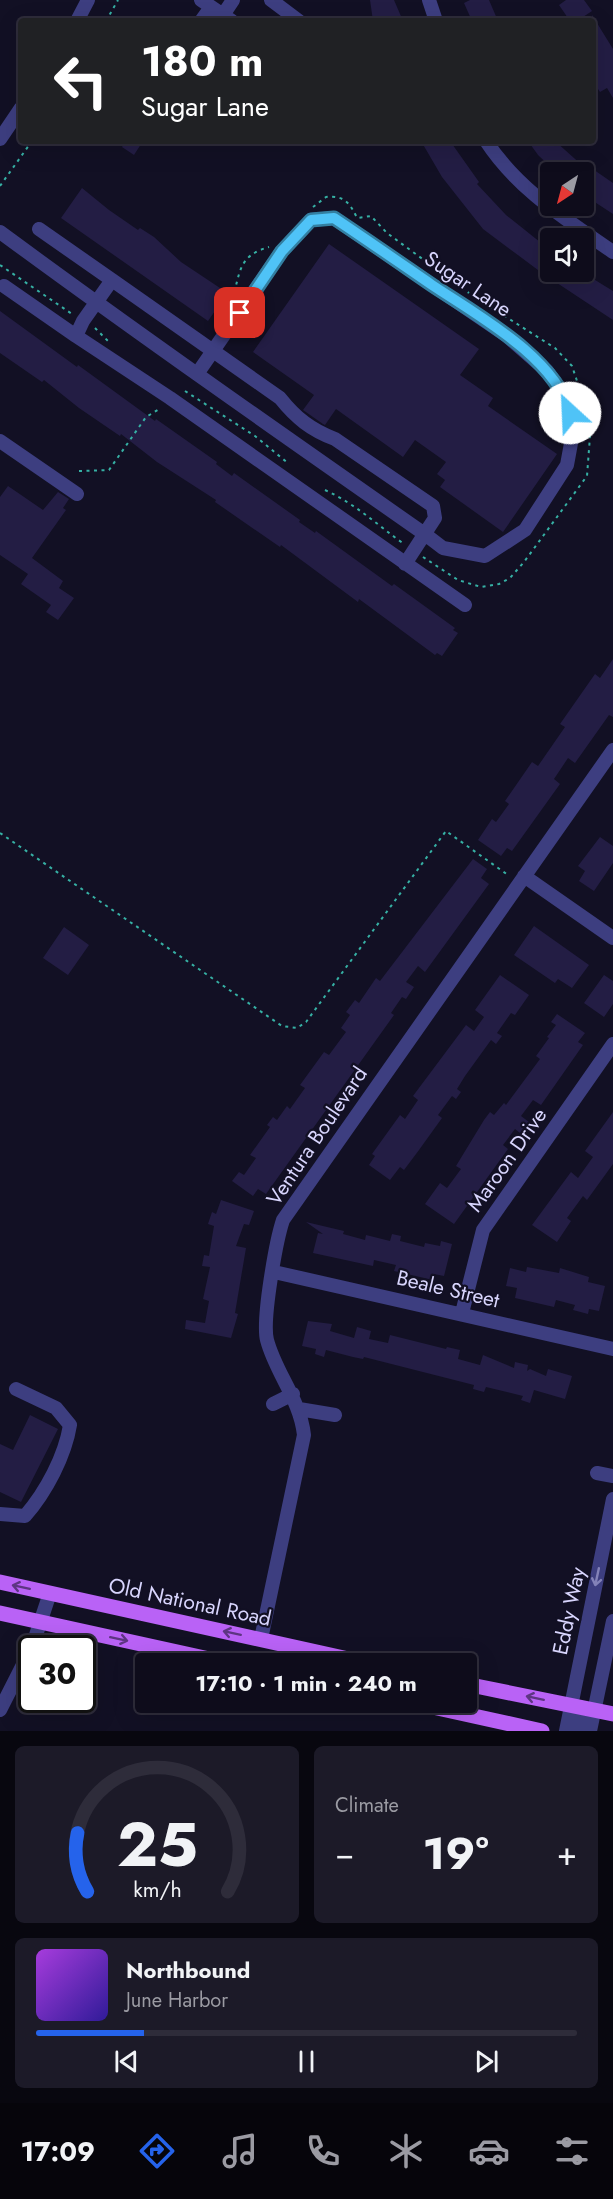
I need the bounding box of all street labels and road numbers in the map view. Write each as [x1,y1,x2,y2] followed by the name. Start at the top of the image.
[418,244,518,324] street label: Sugar Lane
[259,1061,375,1211] street label: Ventura Boulevard
[460,1102,554,1218] street label: Maroon Drive
[394,1263,502,1315] street label: Beale Street
[545,1564,593,1658] street label: Eddy Way
[106,1570,274,1634] street label: Old National Road

